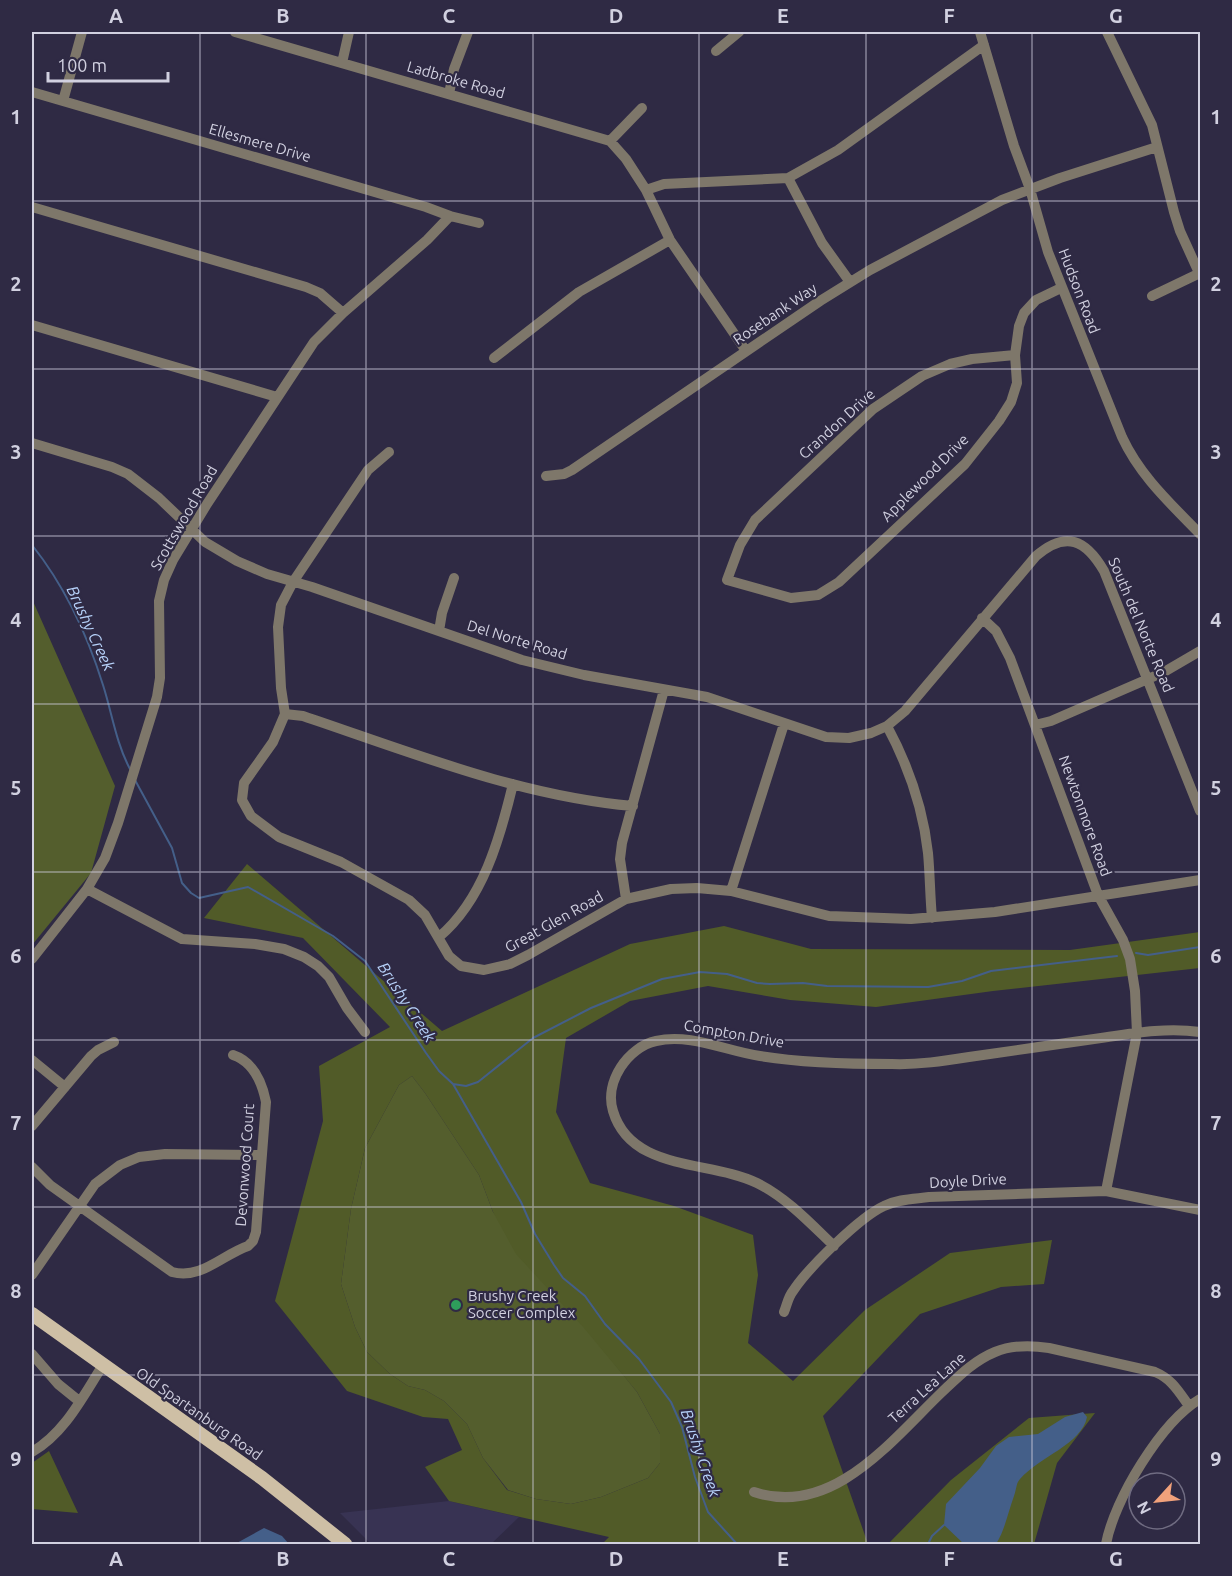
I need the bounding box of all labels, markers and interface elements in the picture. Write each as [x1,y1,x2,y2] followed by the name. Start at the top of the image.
[109,4,123,27] text: A
[276,4,290,27] text: B
[443,4,456,27] text: C
[609,4,623,27] text: D
[777,4,789,27] text: E
[943,4,955,27] text: F
[1109,4,1123,27] text: G
[48,45,168,83] scale bar
[57,55,107,75] text: 100 m
[405,57,507,102] street label: Ladbroke Road
[10,105,22,128] text: 1
[1210,105,1222,128] text: 1
[207,120,313,165] street label: Ellesmere Drive
[1055,246,1103,336] street label: Hudson Road
[10,272,22,295] text: 2
[1210,272,1222,295] text: 2
[730,279,820,348] street label: Rosebank Way
[795,385,878,462] street label: Crandon Drive
[877,430,972,525] street label: Applewood Drive
[10,440,22,463] text: 3
[1210,440,1222,463] text: 3
[147,462,220,573] street label: Scottswood Road
[1105,555,1178,695] street label: South del Norte Road
[63,583,119,674] water label: Brushy Creek
[10,608,22,631] text: 4
[1210,608,1222,631] text: 4
[465,616,569,663] street label: Del Norte Road
[1056,753,1115,879] street label: Newtonmore Road
[10,776,22,799] text: 5
[1210,776,1222,799] text: 5
[502,888,606,956] street label: Great Glen Road
[10,944,22,967] text: 6
[1210,944,1222,967] text: 6
[374,959,440,1046] water label: Brushy Creek
[682,1016,786,1051] street label: Compton Drive
[232,1103,257,1227] street label: Devonwood Court
[10,1111,22,1134] text: 7
[1210,1111,1222,1134] text: 7
[929,1170,1007,1191] street label: Doyle Drive
[10,1279,22,1302] text: 8
[1210,1279,1222,1302] text: 8
[468,1287,576,1321] place label: Brushy Creek Soccer Complex
[449,1298,463,1312] marker: Brushy Creek Soccer Complex
[885,1349,969,1427] street label: Terra Lea Lane
[133,1364,265,1463] street label: Old Spartanburg Road
[678,1407,725,1500] water label: Brushy Creek
[10,1447,22,1470] text: 9
[1210,1447,1222,1470] text: 9
[1127,1471,1187,1531] north arrow
[1133,1498,1154,1517] text: N
[109,1547,123,1570] text: A
[276,1547,290,1570] text: B
[443,1547,456,1570] text: C
[609,1547,623,1570] text: D
[777,1547,789,1570] text: E
[943,1547,955,1570] text: F
[1109,1547,1123,1570] text: G

